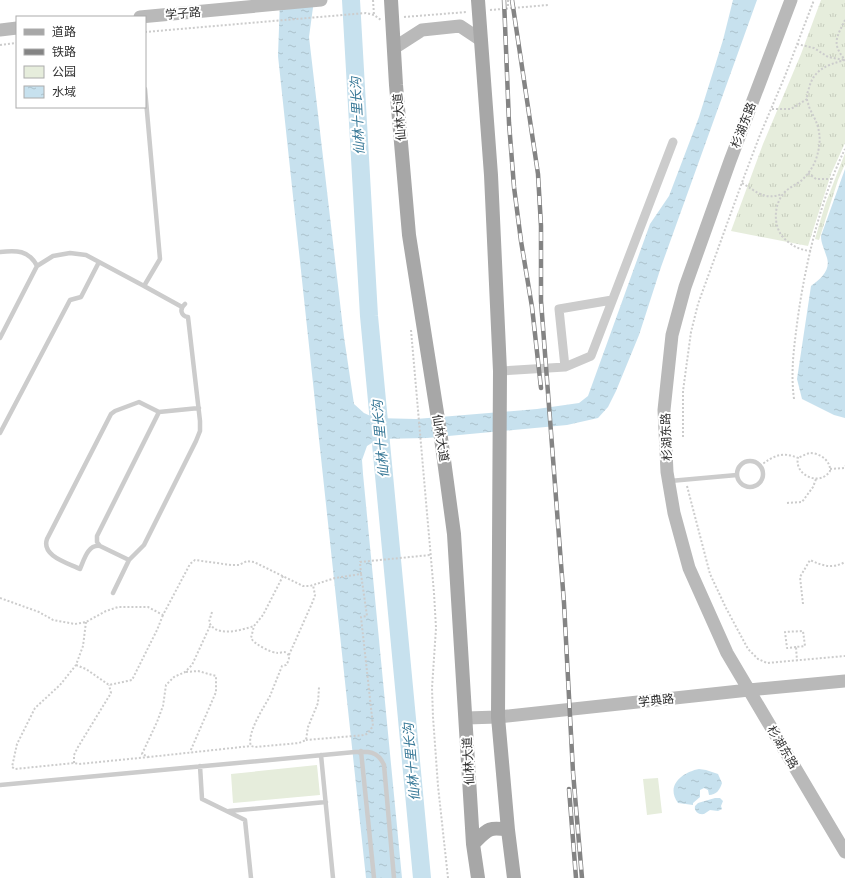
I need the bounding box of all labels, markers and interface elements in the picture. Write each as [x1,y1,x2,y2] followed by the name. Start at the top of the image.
[164,4,202,22] street label: 学子路
[16,16,146,108] legend
[52,24,76,39] text: 道路
[52,44,76,59] text: 铁路
[52,64,76,79] text: 公园
[347,75,367,155] water label: 仙林十里长沟
[52,84,76,99] text: 水域
[389,92,409,142] street label: 仙林大道
[727,100,759,150] street label: 杉湖东路
[368,397,391,479] water label: 仙林十里长沟
[430,413,452,463] street label: 仙林大道
[658,413,674,461] street label: 杉湖东路
[637,691,675,709] street label: 学典路
[399,720,422,802] water label: 仙林十里长沟
[764,723,802,771] street label: 杉湖东路
[459,737,477,785] street label: 仙林大道

